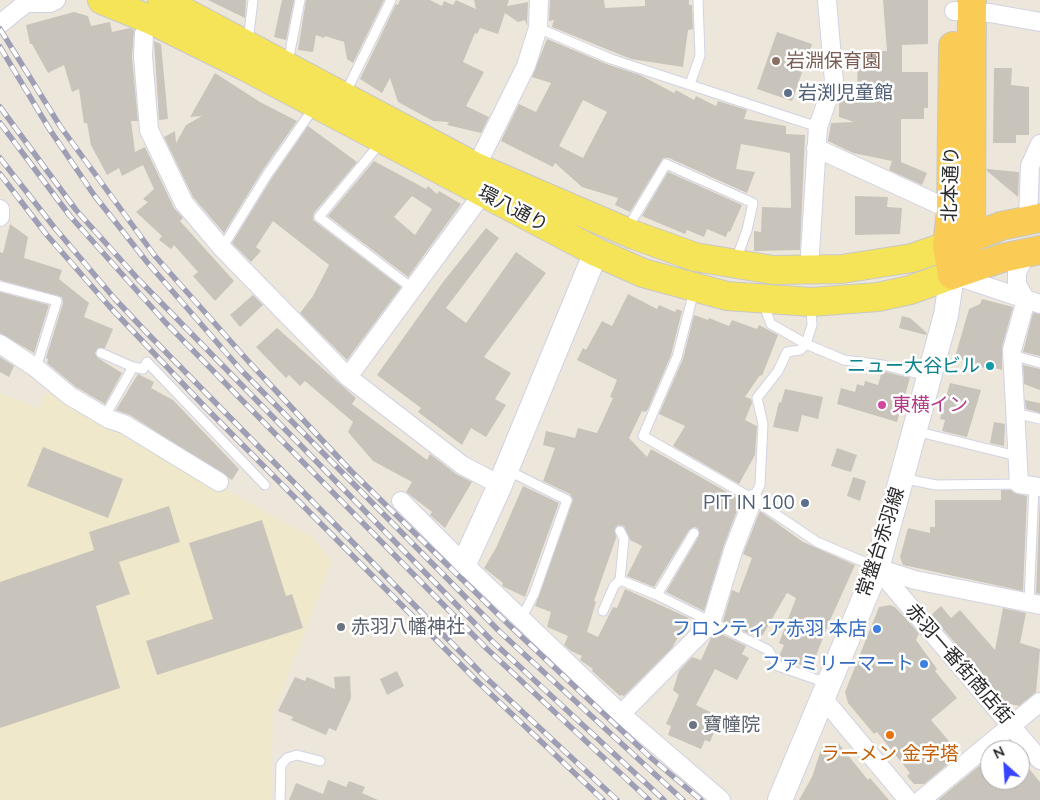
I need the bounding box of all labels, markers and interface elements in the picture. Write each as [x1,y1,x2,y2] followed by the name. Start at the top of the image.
[786,50,881,72] place label: 岩淵保育園
[770,55,782,67] marker: 岩淵保育園
[798,82,893,104] place label: 岩渕児童館
[782,87,794,99] marker: 岩渕児童館
[938,146,964,222] street label: 北本通り
[474,181,552,237] street label: 環八通り
[847,355,980,377] place label: ニュー大谷ビル
[984,360,996,372] marker: ニュー大谷ビル
[892,394,968,416] place label: 東横イン
[876,399,888,411] marker: 東横イン
[853,484,909,600] street label: 常盤台赤羽線
[703,492,795,514] place label: PIT IN 100
[799,497,811,509] marker: PIT IN 100
[901,599,1017,729] street label: 赤羽一番街商店街
[351,616,465,638] place label: 赤羽八幡神社
[672,618,867,640] place label: フロンティア赤羽 本店
[335,621,347,633] marker: 赤羽八幡神社
[871,623,883,635] marker: フロンティア赤羽 本店
[762,653,914,675] place label: ファミリーマート
[918,658,930,670] marker: ファミリーマート
[703,714,760,736] place label: 寶幢院
[687,719,699,731] marker: 寶幢院
[884,729,896,741] marker: ラーメン 金字塔
[980,740,1030,790] north arrow
[990,742,1008,763] text: N
[821,743,959,765] place label: ラーメン 金字塔

